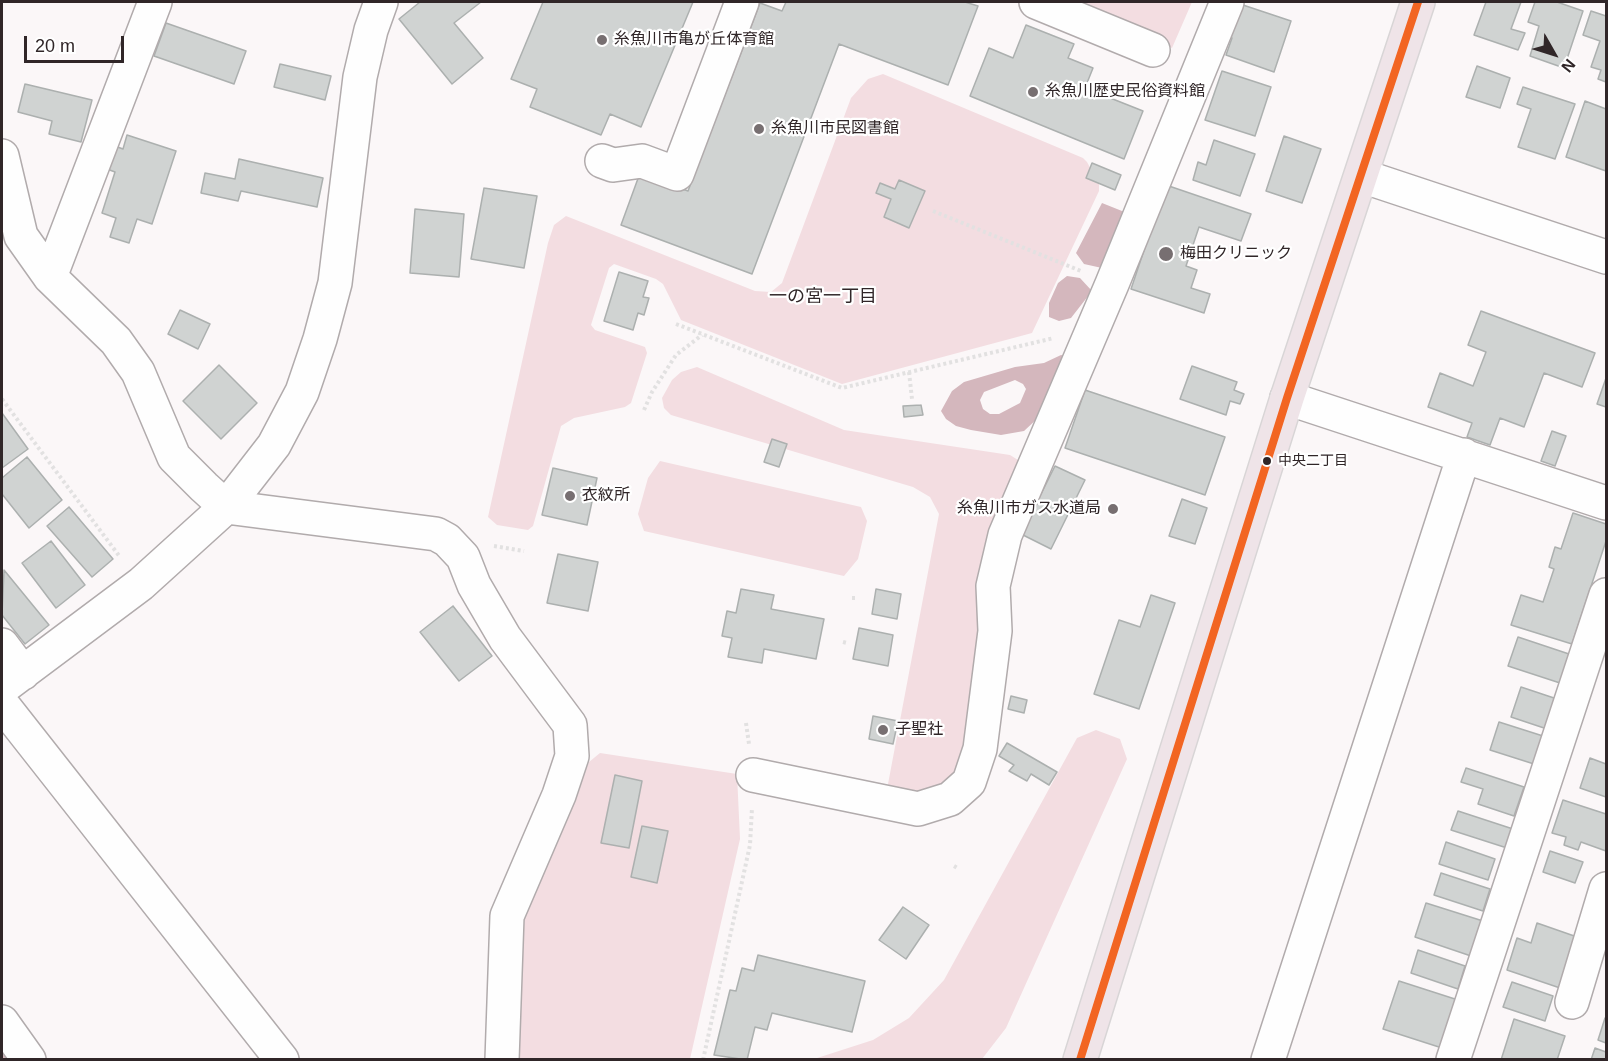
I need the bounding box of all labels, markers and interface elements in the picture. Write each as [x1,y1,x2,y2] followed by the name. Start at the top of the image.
[27,24,128,62] scale bar
[1524,24,1584,84] north arrow
[614,30,774,50] place label: 糸魚川市亀が丘体育館
[595,33,609,47] marker: 糸魚川市亀が丘体育館
[35,36,75,56] text: 20 m
[1558,56,1579,75] text: N
[1045,82,1205,102] place label: 糸魚川歴史民俗資料館
[1026,85,1040,99] marker: 糸魚川歴史民俗資料館
[771,119,899,139] place label: 糸魚川市民図書館
[752,122,766,136] marker: 糸魚川市民図書館
[1180,244,1292,264] place label: 梅田クリニック
[1157,245,1175,263] marker: 梅田クリニック
[769,286,877,308] district label: 一の宮一丁目
[1278,453,1348,469] place label: 中央二丁目
[1261,455,1273,467] marker: 中央二丁目
[582,486,630,506] place label: 衣紋所
[563,489,577,503] marker: 衣紋所
[957,499,1101,519] place label: 糸魚川市ガス水道局
[1106,502,1120,516] marker: 糸魚川市ガス水道局
[895,720,943,740] place label: 子聖社
[876,723,890,737] marker: 子聖社

